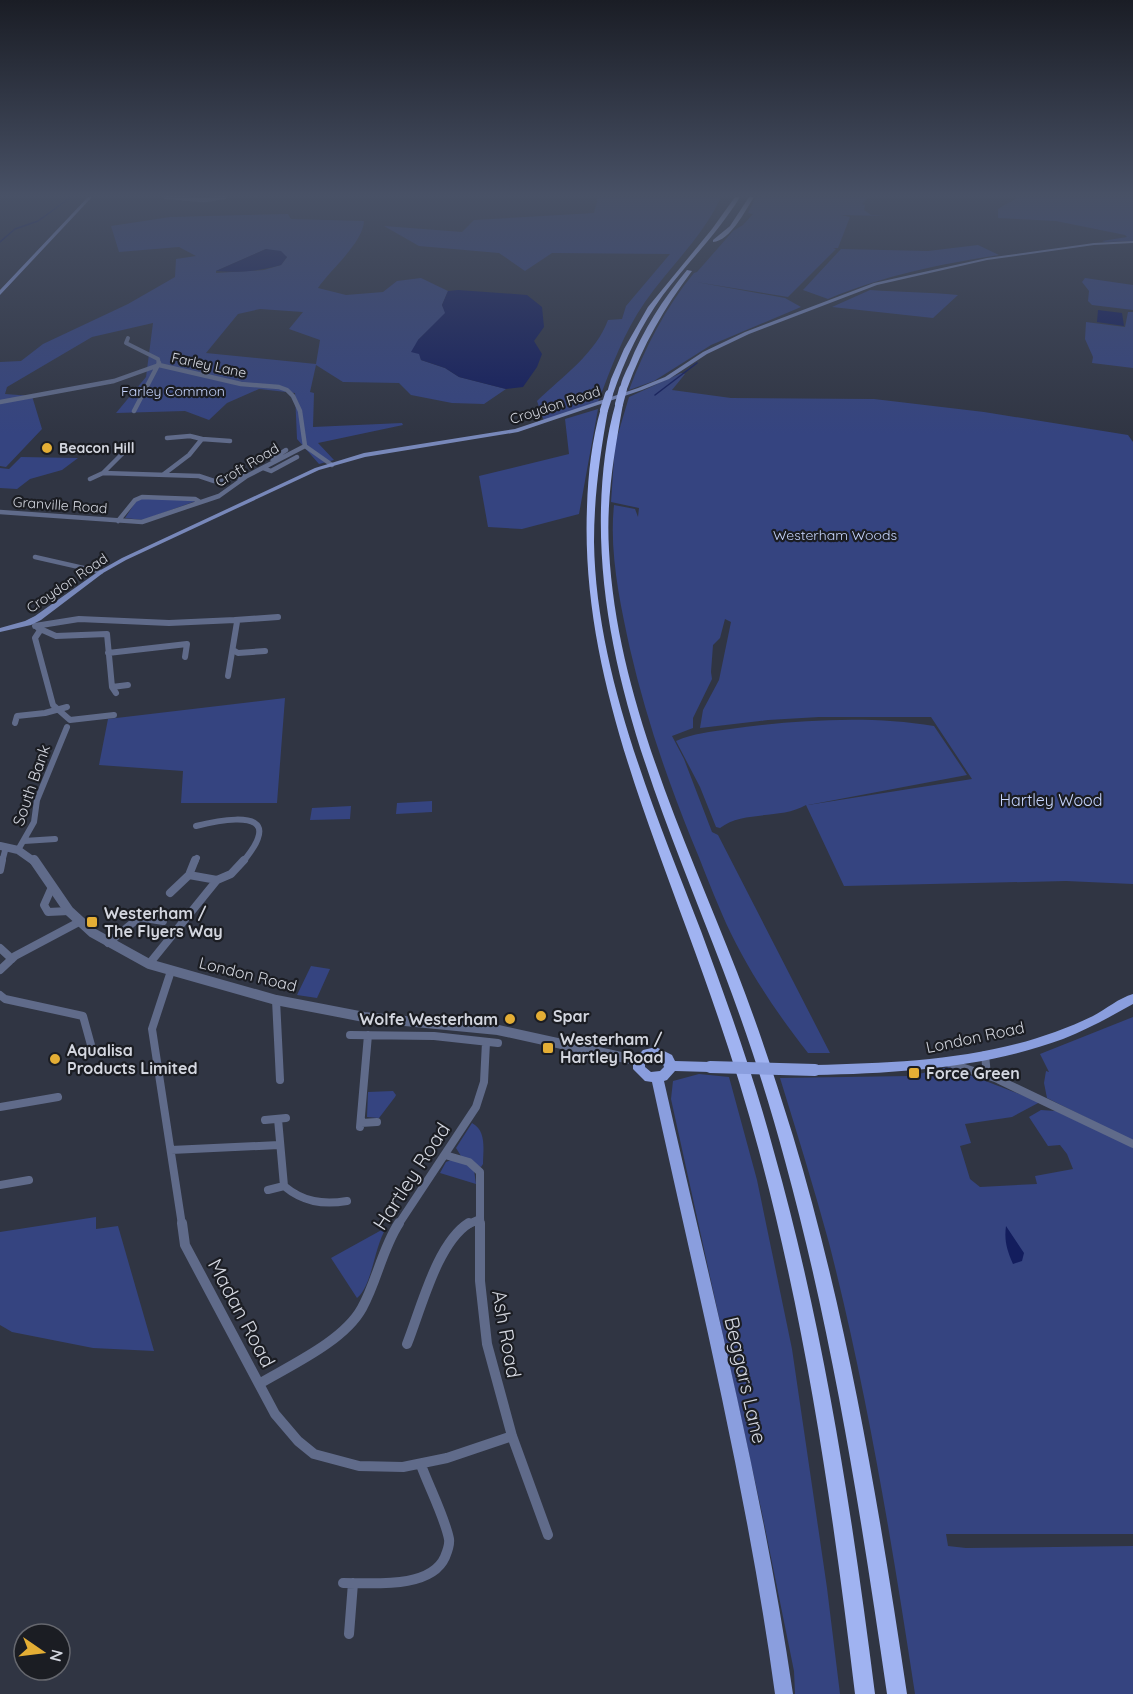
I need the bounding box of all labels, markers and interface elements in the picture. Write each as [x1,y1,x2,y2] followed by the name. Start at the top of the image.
[170,348,248,382] street label: Farley Lane
[121,382,225,400] park label: Farley Common
[507,382,603,428] street label: Croydon Road
[59,439,134,457] place label: Beacon Hill
[212,439,282,491] street label: Croft Road
[40,441,54,455] marker: Beacon Hill
[12,493,108,517] street label: Granville Road
[773,526,897,544] park label: Westerham Woods
[23,549,111,617] street label: Croydon Road
[8,742,54,828] street label: South Bank
[1000,790,1102,810] park label: Hartley Wood
[104,903,223,941] place label: Westerham / The Flyers Way
[85,915,99,929] marker: Westerham / The Flyers Way
[197,952,299,996] street label: London Road
[553,1006,590,1026] place label: Spar
[359,1009,498,1029] place label: Wolfe Westerham
[534,1009,548,1023] marker: Spar
[503,1012,517,1026] marker: Wolfe Westerham
[924,1017,1026,1057] street label: London Road
[560,1029,663,1067] place label: Westerham / Hartley Road
[67,1040,198,1078] place label: Aqualisa Products Limited
[541,1041,555,1055] marker: Westerham / Hartley Road
[48,1052,62,1066] marker: Aqualisa Products Limited
[926,1063,1020,1083] place label: Force Green
[907,1066,921,1080] marker: Force Green
[367,1118,455,1234] street label: Hartley Road
[203,1254,281,1372] street label: Madan Road
[487,1288,527,1380] street label: Ash Road
[719,1314,773,1446] street label: Beggars Lane
[12,1622,72,1682] north arrow
[45,1648,68,1664] text: N

